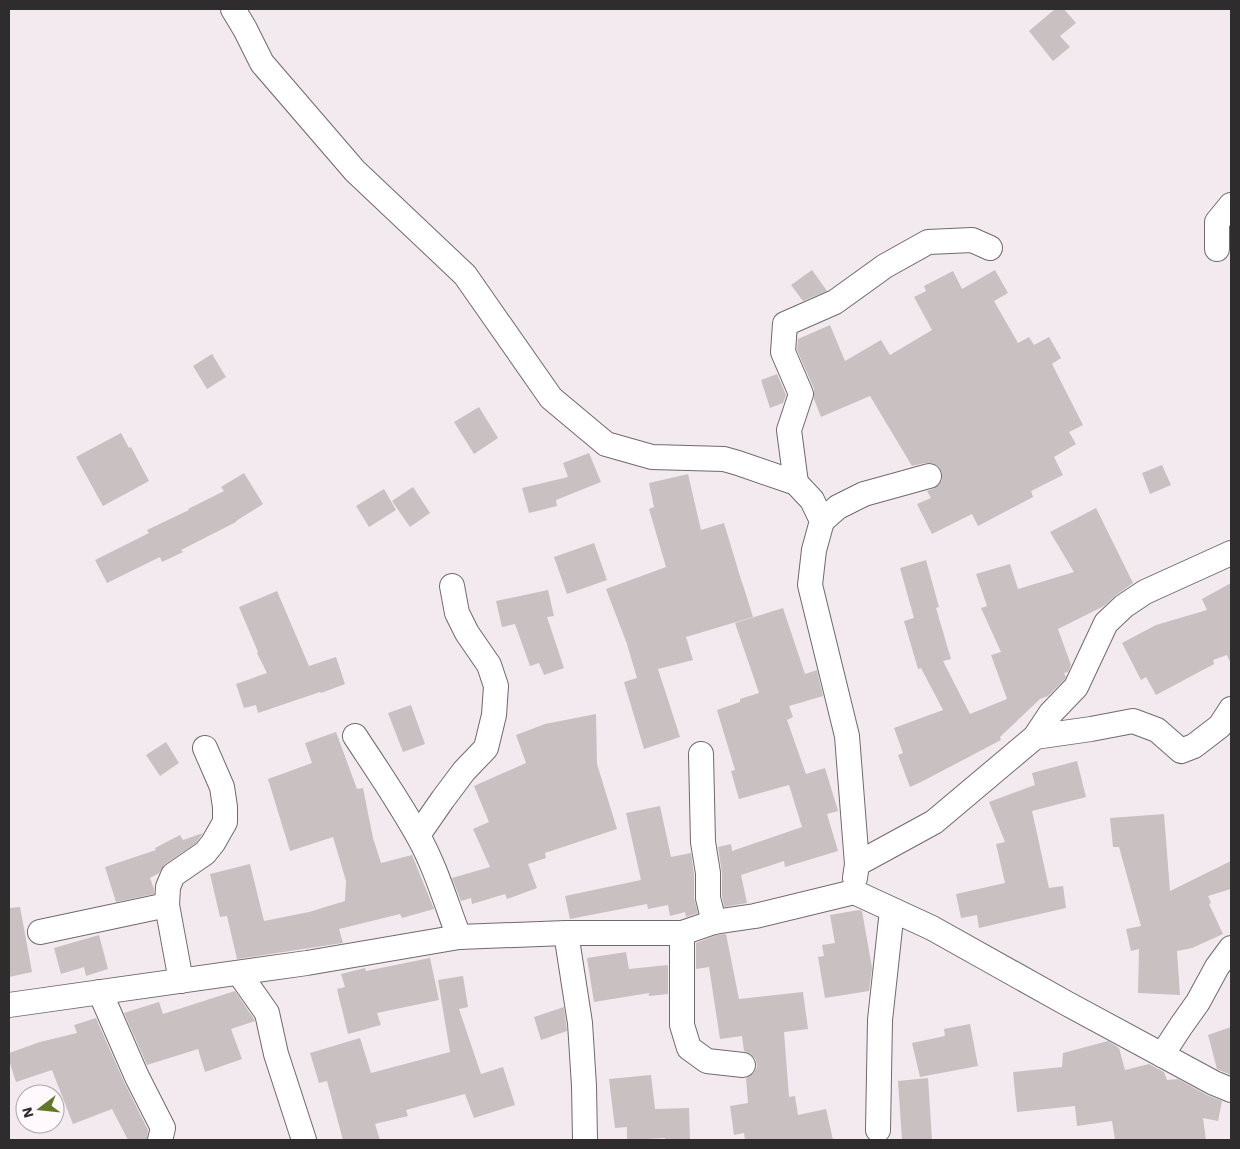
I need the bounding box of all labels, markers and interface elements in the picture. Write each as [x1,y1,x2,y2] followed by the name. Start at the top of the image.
[15,1084,65,1134] north arrow
[18,1105,37,1120] text: N

